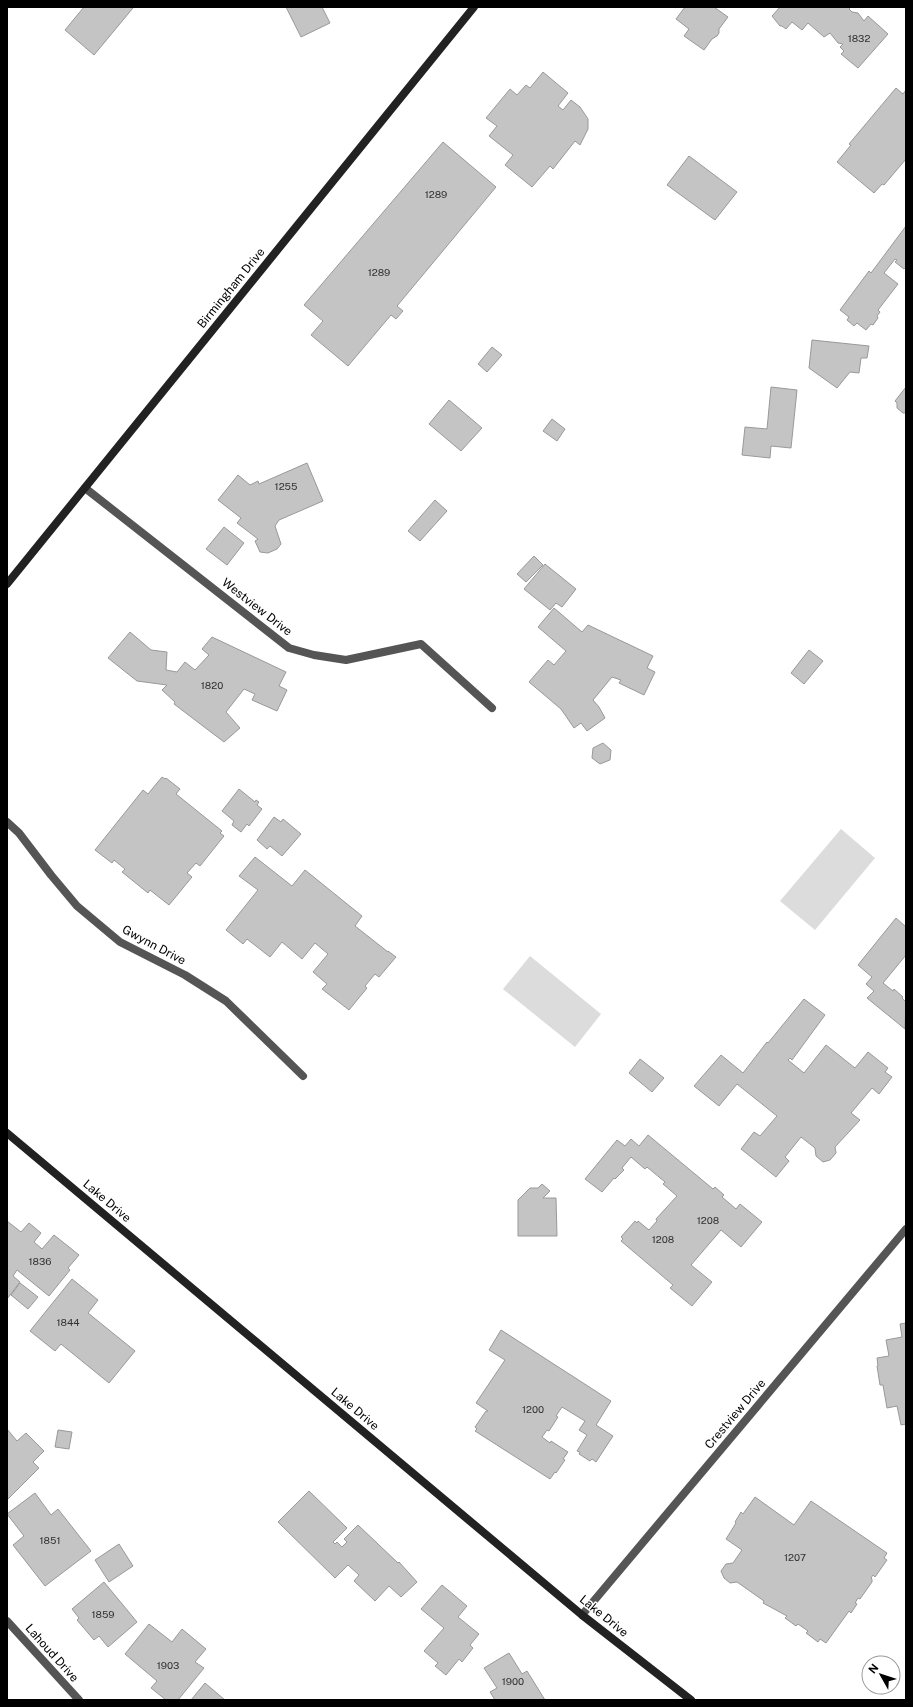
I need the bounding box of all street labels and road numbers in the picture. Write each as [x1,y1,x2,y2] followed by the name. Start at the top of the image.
[194,245,268,331] street label: Birmingham Drive
[219,575,295,639] street label: Westview Drive
[120,922,188,968] street label: Gwynn Drive
[80,1177,134,1225] street label: Lake Drive
[702,1376,768,1452] street label: Crestview Drive
[328,1385,382,1433] street label: Lake Drive
[577,1592,631,1640] street label: Lake Drive
[22,1621,82,1685] street label: Lahoud Drive

